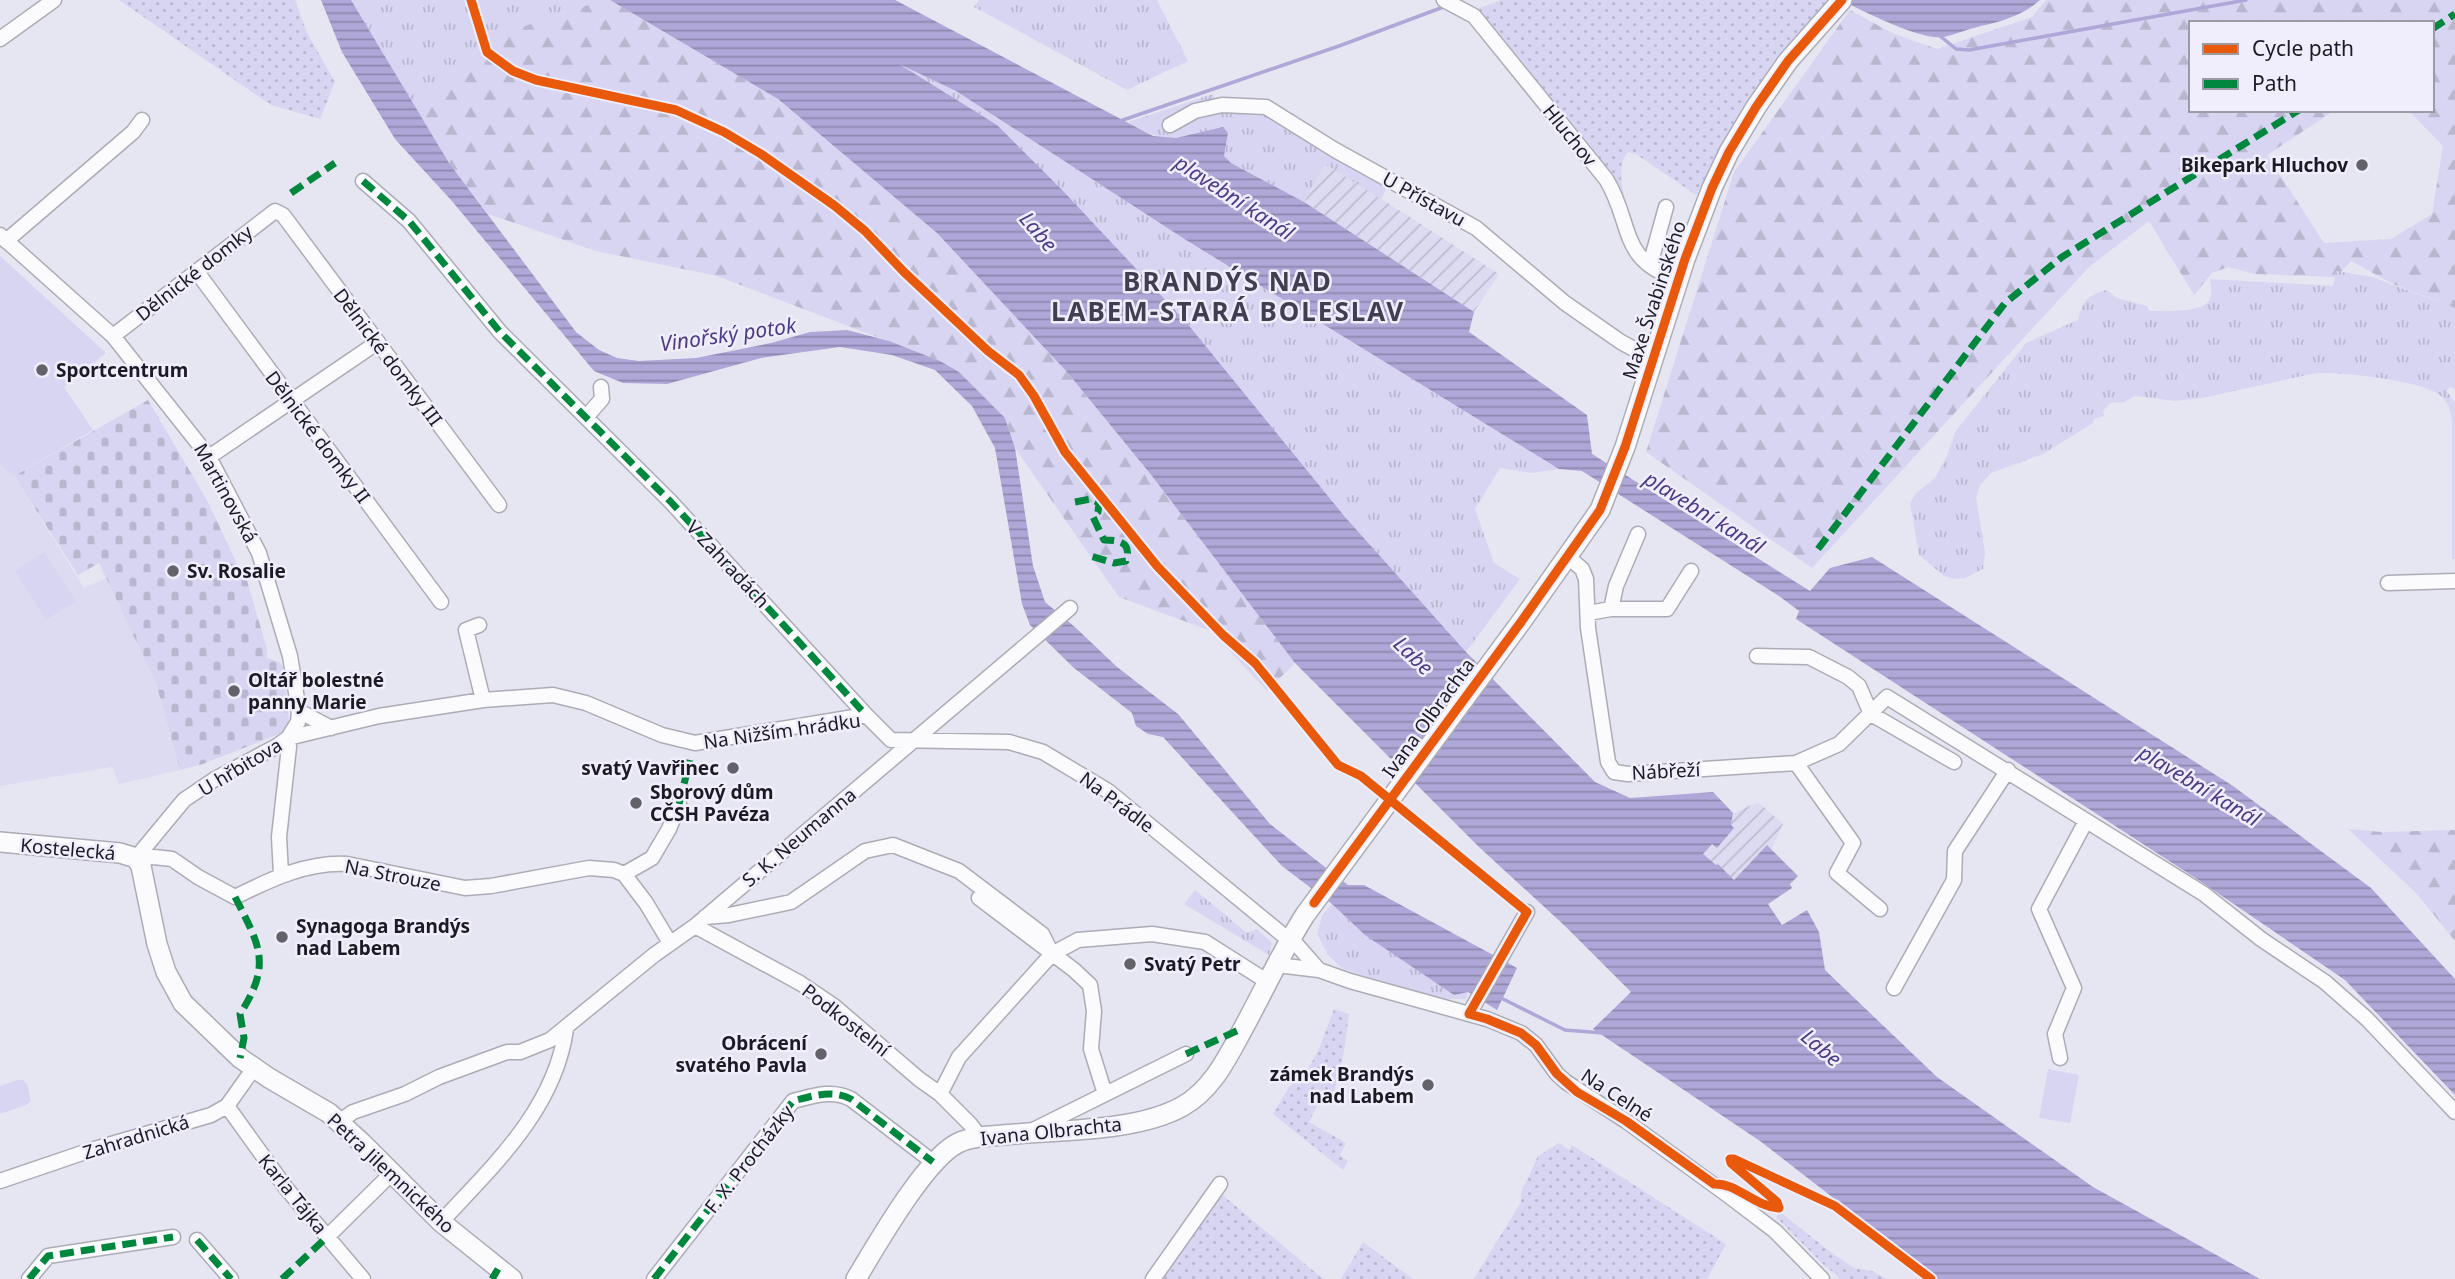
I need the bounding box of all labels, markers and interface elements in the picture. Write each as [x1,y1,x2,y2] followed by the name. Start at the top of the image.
[2189,21,2434,112] legend
[2252,34,2354,62] text: Cycle path
[2252,69,2297,97] text: Path
[1537,99,1603,172] street label: Hluchov
[1169,148,1300,246] water label: plavební kanál
[2181,152,2348,178] place label: Bikepark Hluchov
[2354,157,2370,173] marker: Bikepark Hluchov
[1378,166,1470,232] street label: U Přístavu
[1014,205,1064,257] water label: Labe
[1616,217,1692,383] street label: Maxe Švabinského
[130,219,258,327] street label: Dělnické domky
[1051,263,1405,329] district label: BRANDÝS NAD LABEM-STARÁ BOLESLAV
[328,283,448,431] street label: Dělnické domky III
[658,310,799,357] water label: Vinořský potok
[56,357,188,383] place label: Sportcentrum
[34,362,50,378] marker: Sportcentrum
[260,365,376,509] street label: Dělnické domky II
[188,439,264,547] street label: Martinovská
[1638,463,1770,561] water label: plavební kanál
[681,515,775,613] street label: V Zahradách
[187,558,286,584] place label: Sv. Rosalie
[165,563,181,579] marker: Sv. Rosalie
[1388,630,1439,681] water label: Labe
[1376,653,1480,783] street label: Ivana Olbrachta
[248,667,384,715] place label: Oltář bolestné panny Marie
[226,683,242,699] marker: Oltář bolestné panny Marie
[702,707,862,755] street label: Na Nižším hrádku
[193,732,287,802] street label: U hřbitova
[2133,737,2266,833] water label: plavební kanál
[581,755,719,781] place label: svatý Vavřinec
[1631,756,1702,786] street label: Nábřeží
[725,760,741,776] marker: svatý Vavřinec
[1074,765,1160,839] street label: Na Prádle
[650,779,773,827] place label: Sborový dům CČSH Pavéza
[736,781,862,893] street label: S. K. Neumanna
[628,795,644,811] marker: Sborový dům CČSH Pavéza
[19,832,117,866] street label: Kostelecká
[343,853,443,897] street label: Na Strouze
[296,913,470,961] place label: Synagoga Brandýs nad Labem
[274,929,290,945] marker: Synagoga Brandýs nad Labem
[1144,951,1241,977] place label: Svatý Petr
[1122,956,1138,972] marker: Svatý Petr
[797,978,896,1063] street label: Podkostelní
[1796,1022,1848,1072] water label: Labe
[675,1030,808,1078] place label: Obrácení svatého Pavla
[813,1046,829,1062] marker: Obrácení svatého Pavla
[1270,1061,1414,1109] place label: zámek Brandýs nad Labem
[1576,1062,1658,1128] street label: Na Celné
[1420,1077,1436,1093] marker: zámek Brandýs nad Labem
[699,1099,800,1218] street label: F. X. Procházky
[322,1107,460,1239] street label: Petra Jilemnického
[80,1109,192,1165] street label: Zahradnická
[979,1111,1123,1151] street label: Ivana Olbrachta
[253,1148,333,1240] street label: Karla Tájka

